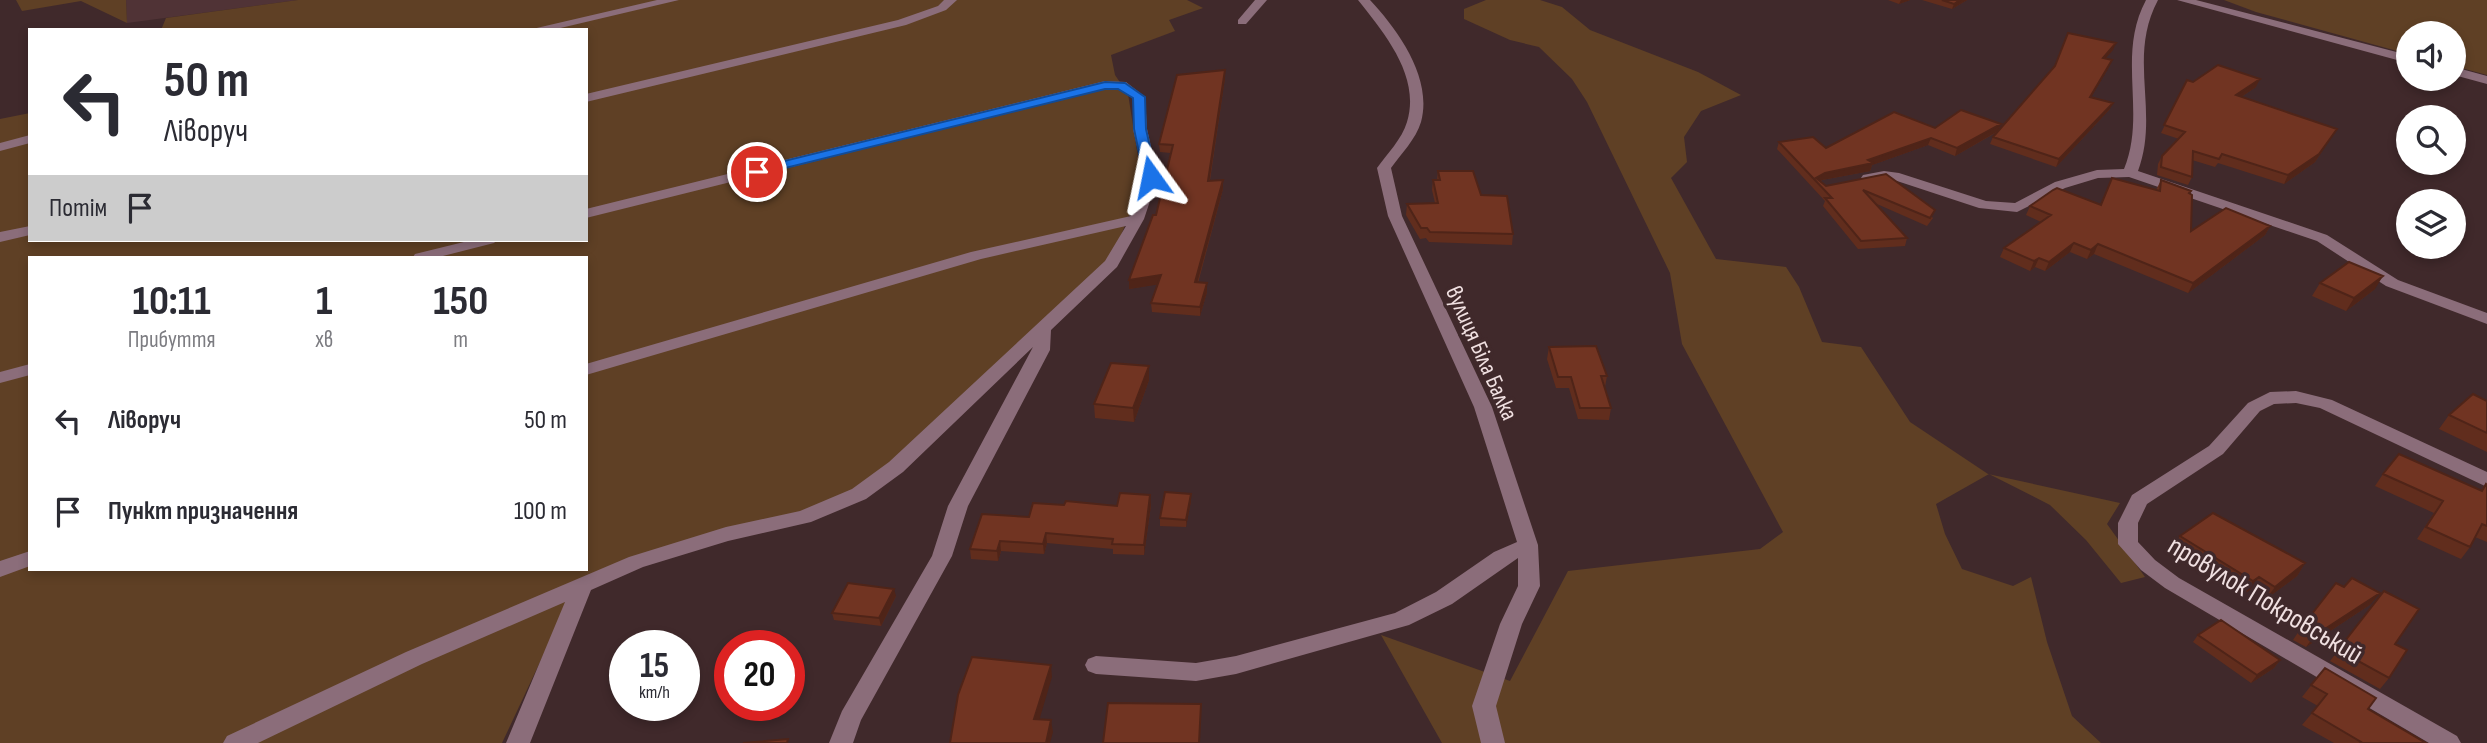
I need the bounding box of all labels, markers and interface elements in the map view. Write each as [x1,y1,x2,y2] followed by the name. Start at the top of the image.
[2396,21,2466,259] map controls
[2396,21,2466,91] button: sound
[164,52,249,111] text: 50 m
[49,56,140,147] icon: left
[2396,105,2466,175] button: search
[164,112,248,151] text: Ліворуч
[1114,140,1188,214] position arrow
[727,142,787,202] pin
[738,153,776,191] icon: arrive
[121,189,159,227] icon: arrive
[2396,189,2466,259] button: layers
[49,193,107,224] text: Потім
[132,276,211,327] text: 10:11
[316,276,333,327] text: 1
[433,276,488,327] text: 150
[1439,282,1524,425] street label: вулиця Біла Балка
[128,326,215,354] text: Прибуття
[315,326,333,354] text: хв
[453,326,468,354] text: m
[49,402,87,440] icon: left
[108,405,181,436] text: Ліворуч
[524,405,567,436] text: 50 m
[49,493,87,531] icon: arrive
[108,496,298,527] text: Пункт призначення
[514,496,567,527] text: 100 m
[2162,529,2369,671] street label: провулок Покровський
[714,630,805,721] speed limit sign: 20
[640,645,669,688] text: 15
[639,682,670,703] text: km/h

